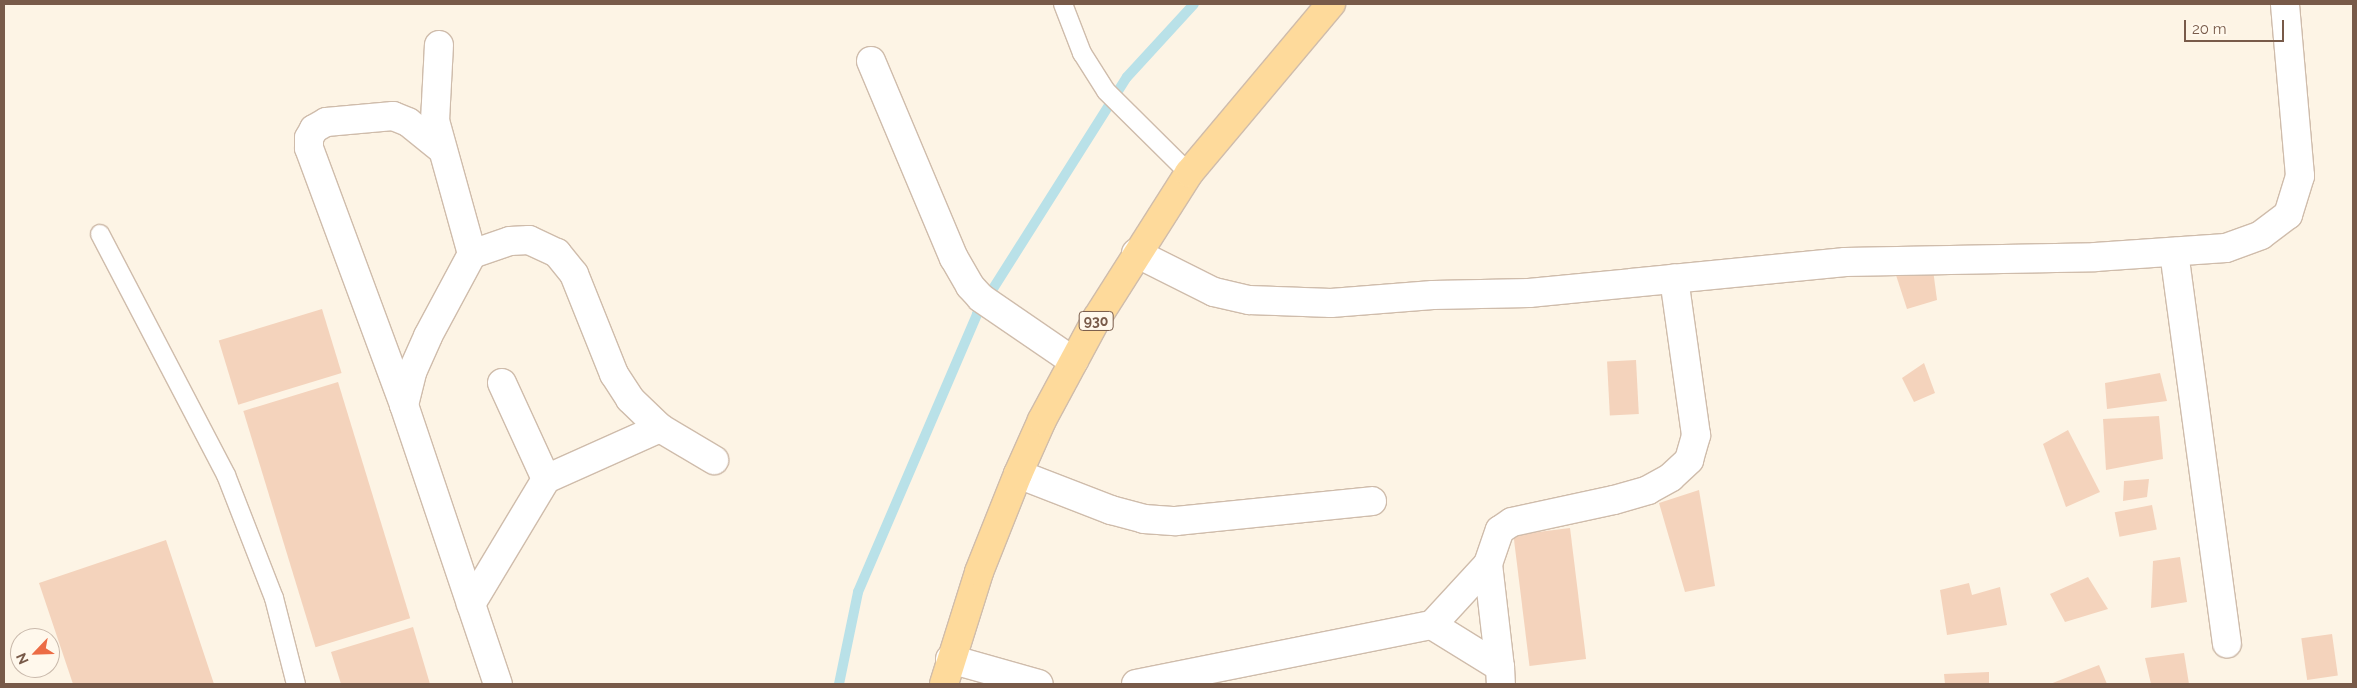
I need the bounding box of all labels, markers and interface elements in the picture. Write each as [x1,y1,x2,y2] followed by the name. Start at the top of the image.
[2187,10,2287,42] scale bar
[2192,20,2227,38] text: 20 m
[1078,310,1114,332] road number: 930
[10,628,60,678] north arrow
[13,651,32,667] text: N

